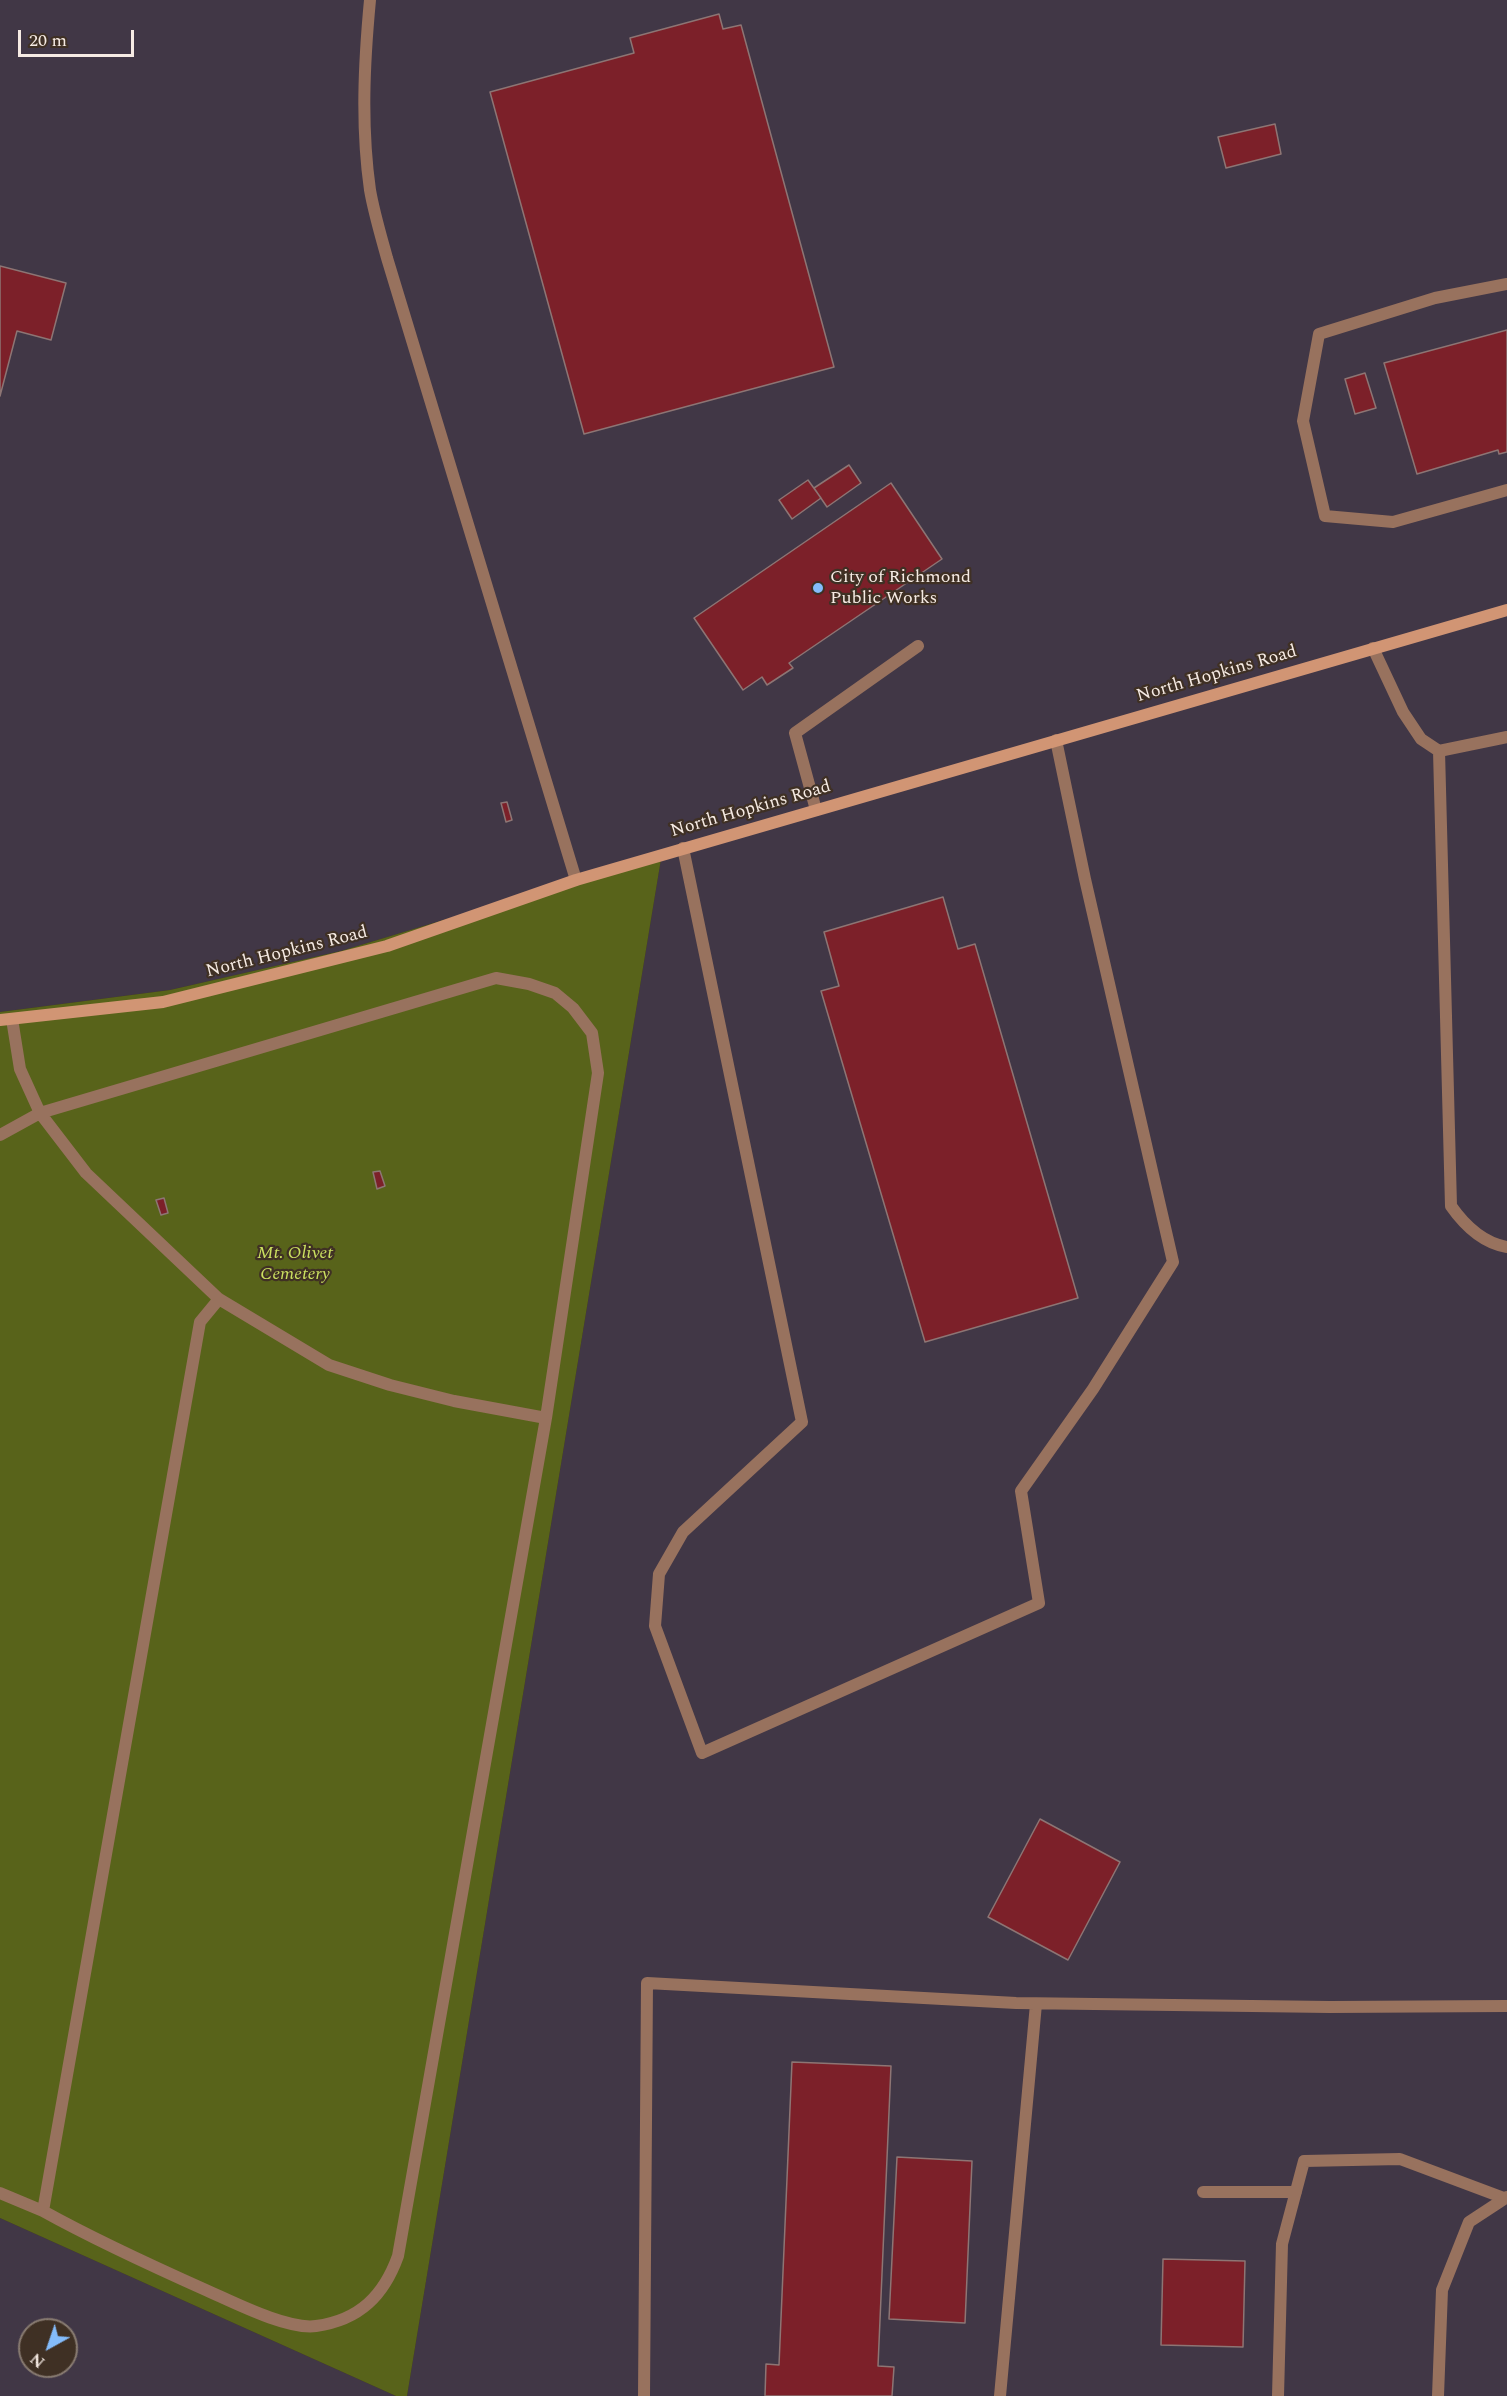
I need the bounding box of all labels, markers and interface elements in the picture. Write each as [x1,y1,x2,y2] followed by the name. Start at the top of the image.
[21,18,136,56] scale bar
[29,27,67,54] text: 20 m
[830,567,971,610] place label: City of Richmond Public Works
[811,581,825,595] marker: City of Richmond Public Works
[1134,642,1300,708] street label: North Hopkins Road
[668,777,834,843] street label: North Hopkins Road
[204,922,370,984] street label: North Hopkins Road
[257,1243,333,1286] park label: Mt. Olivet Cemetery
[18,2318,78,2378] north arrow
[25,2347,50,2374] text: N

